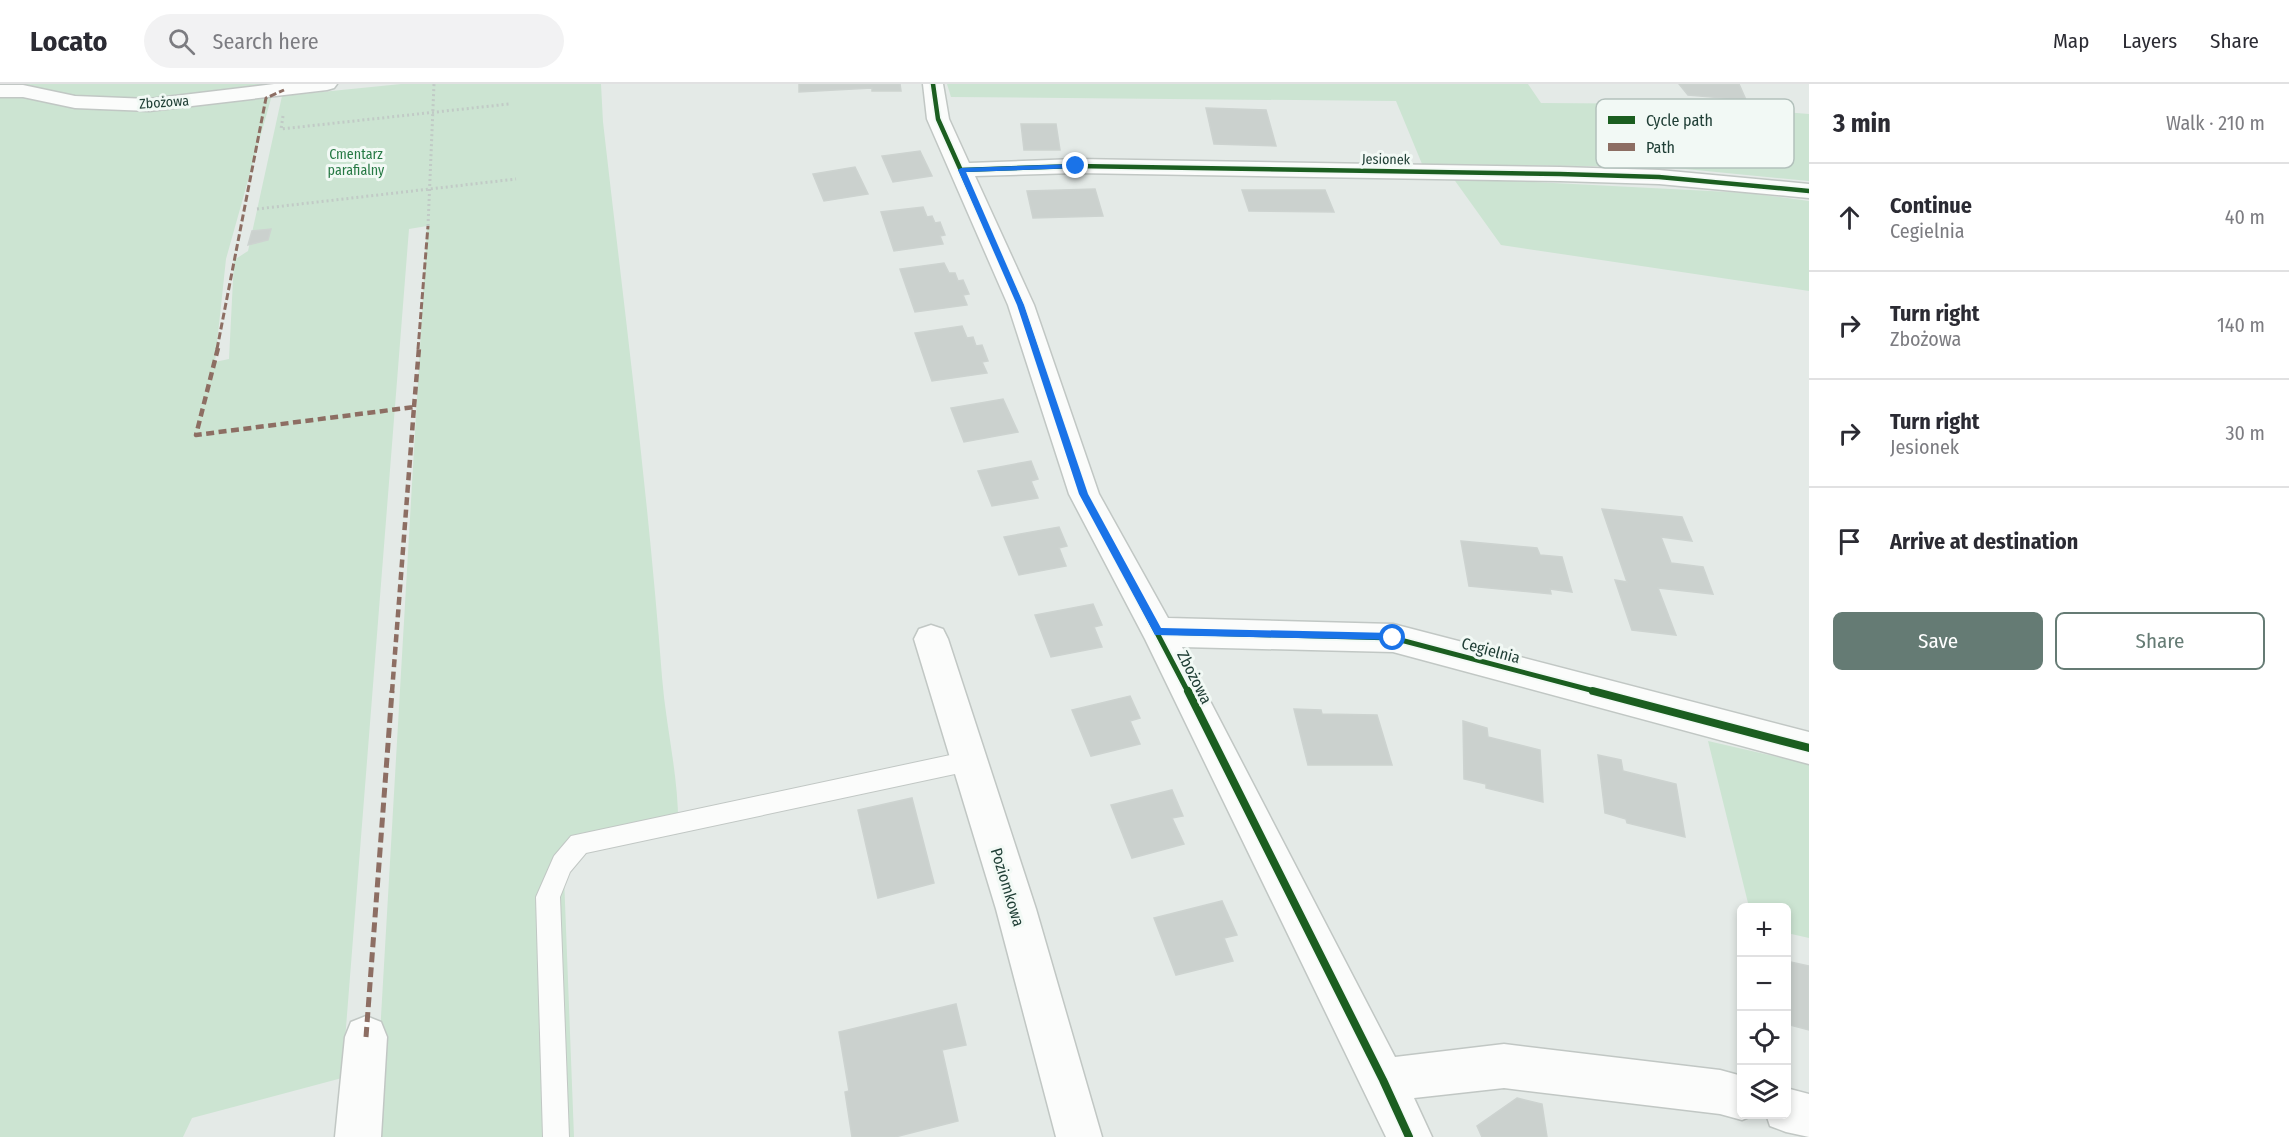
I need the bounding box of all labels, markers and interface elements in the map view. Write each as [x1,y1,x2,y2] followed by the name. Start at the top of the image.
[144,14,564,68] search box
[30,25,108,58] text: Locato
[165,25,198,58] icon: search
[213,28,319,55] text: Search here
[2053,28,2089,54] text: Map
[2122,28,2177,54] text: Layers
[2210,28,2259,54] text: Share
[139,92,190,113] street label: Zbożowa
[1596,99,1794,168] legend
[1833,108,1891,139] text: 3 min
[1646,111,1713,130] text: Cycle path
[2166,111,2265,135] text: Walk · 210 m
[1646,138,1675,157] text: Path
[328,146,385,179] park label: Cmentarz parafialny
[1362,151,1411,168] street label: Jesionek
[1062,152,1088,178] route end
[1890,192,1972,219] text: Continue
[1833,201,1866,234] icon: ahead
[2225,205,2265,229] text: 40 m
[1890,219,1965,243] text: Cegielnia
[1890,300,1979,327] text: Turn right
[1833,309,1866,342] icon: right
[2217,313,2265,337] text: 140 m
[1890,327,1961,351] text: Zbożowa
[1890,408,1979,435] text: Turn right
[1833,417,1866,450] icon: right
[2225,421,2265,445] text: 30 m
[1890,435,1959,459] text: Jesionek
[1833,525,1866,558] icon: arrive
[1890,528,2078,555] text: Arrive at destination
[1833,612,2043,670] button: Save
[2055,612,2265,670] button: Share
[1379,624,1405,650] route start
[1460,634,1522,667] street label: Cegielnia
[1173,647,1216,707] street label: Zbożowa
[987,846,1029,929] street label: Poziomkowa
[1737,903,1791,1119] map controls
[1737,903,1791,957] button: +
[1737,957,1791,1011] button: −
[1737,1011,1791,1065] button: locate
[1737,1065,1791,1119] button: layers

